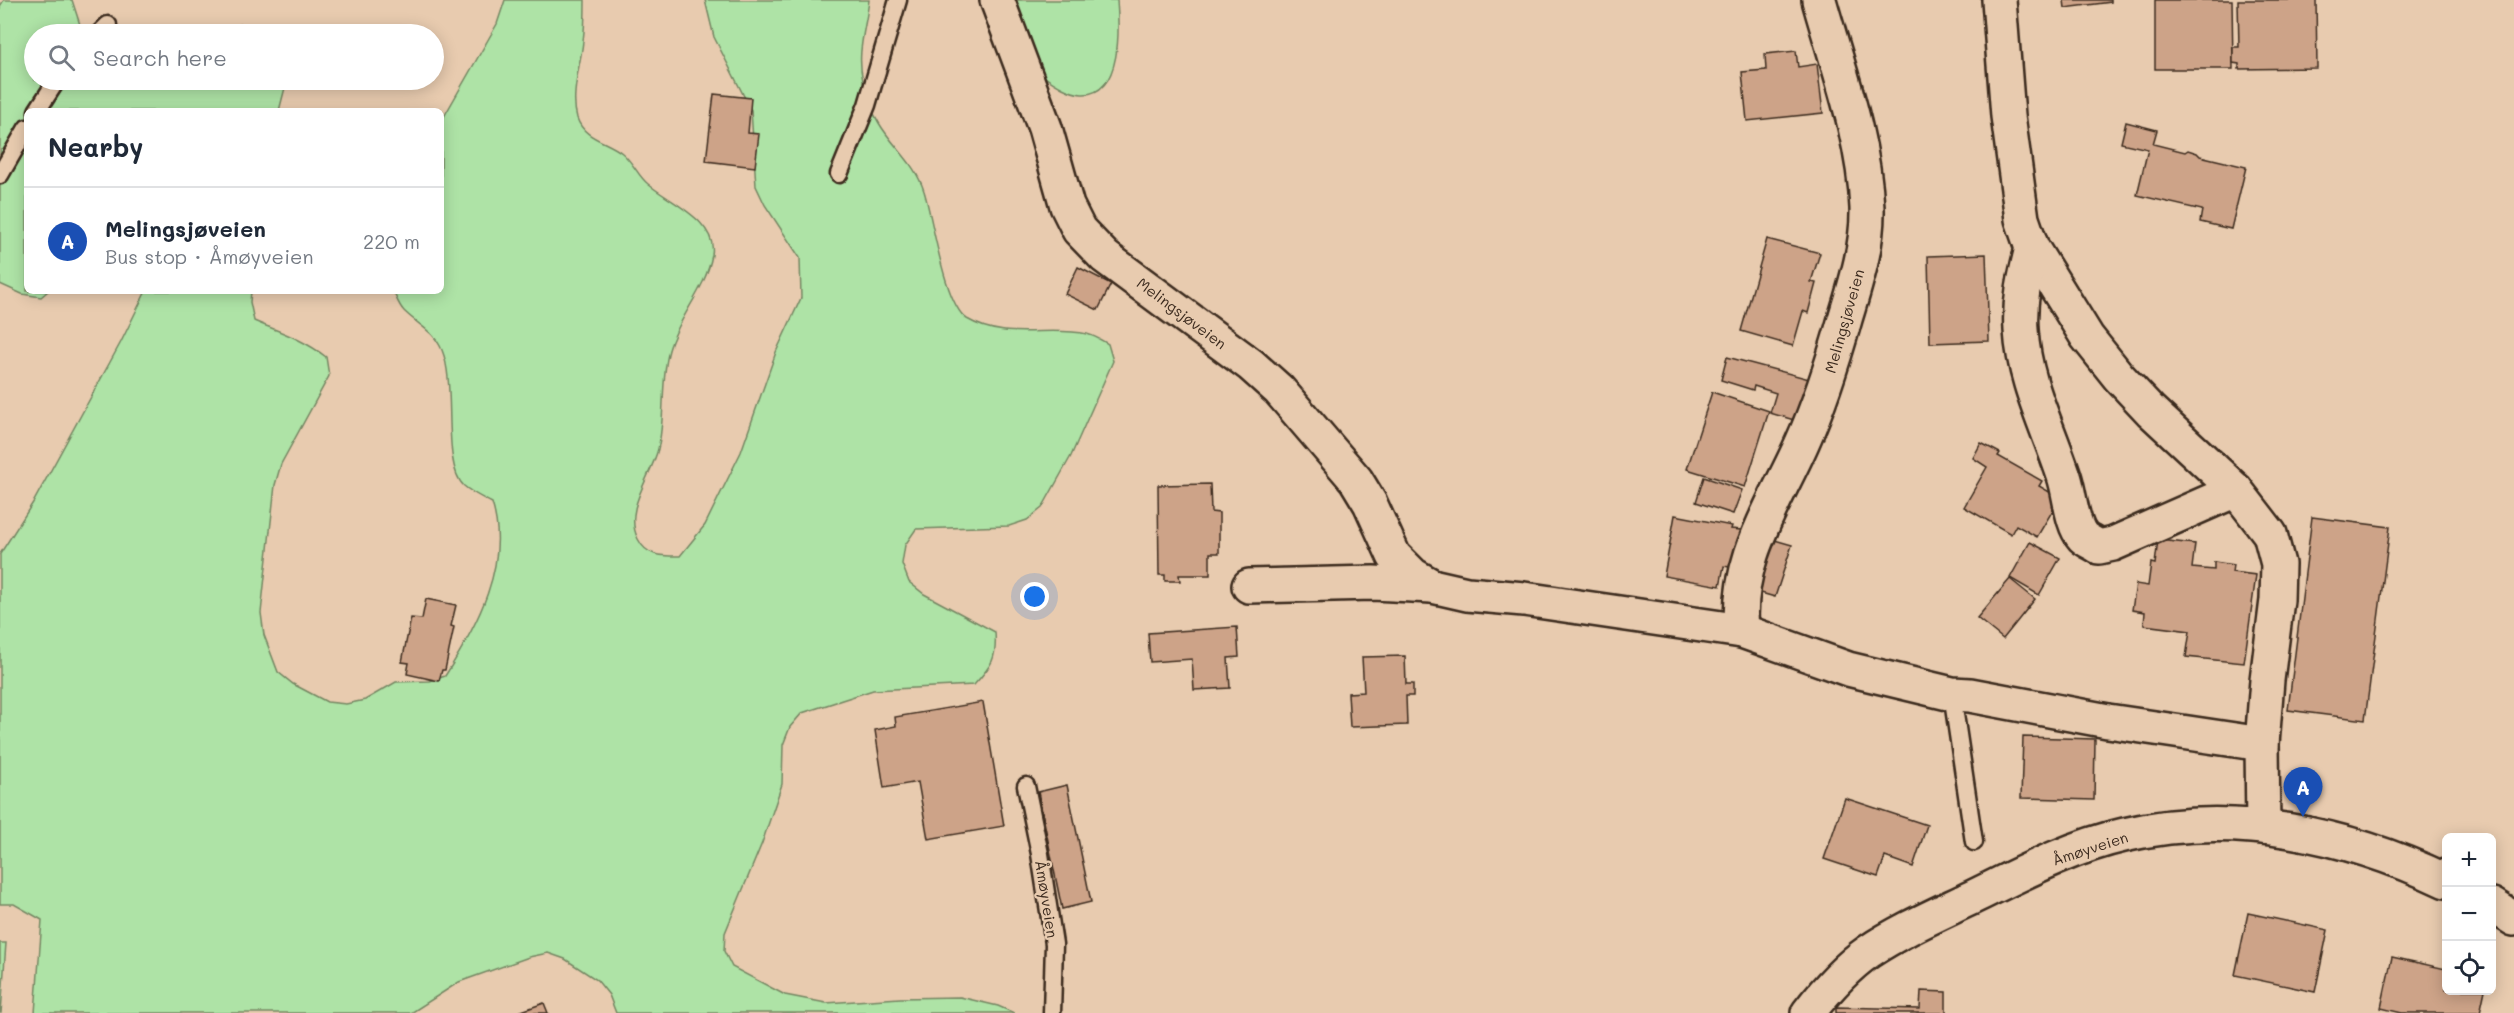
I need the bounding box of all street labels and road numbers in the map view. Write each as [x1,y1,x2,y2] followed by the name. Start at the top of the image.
[1820,267,1868,375] street label: Melingsjøveien
[1133,273,1231,353] street label: Melingsjøveien
[2050,826,2130,870] street label: Åmøyveien
[1031,859,1063,939] street label: Åmøyveien

